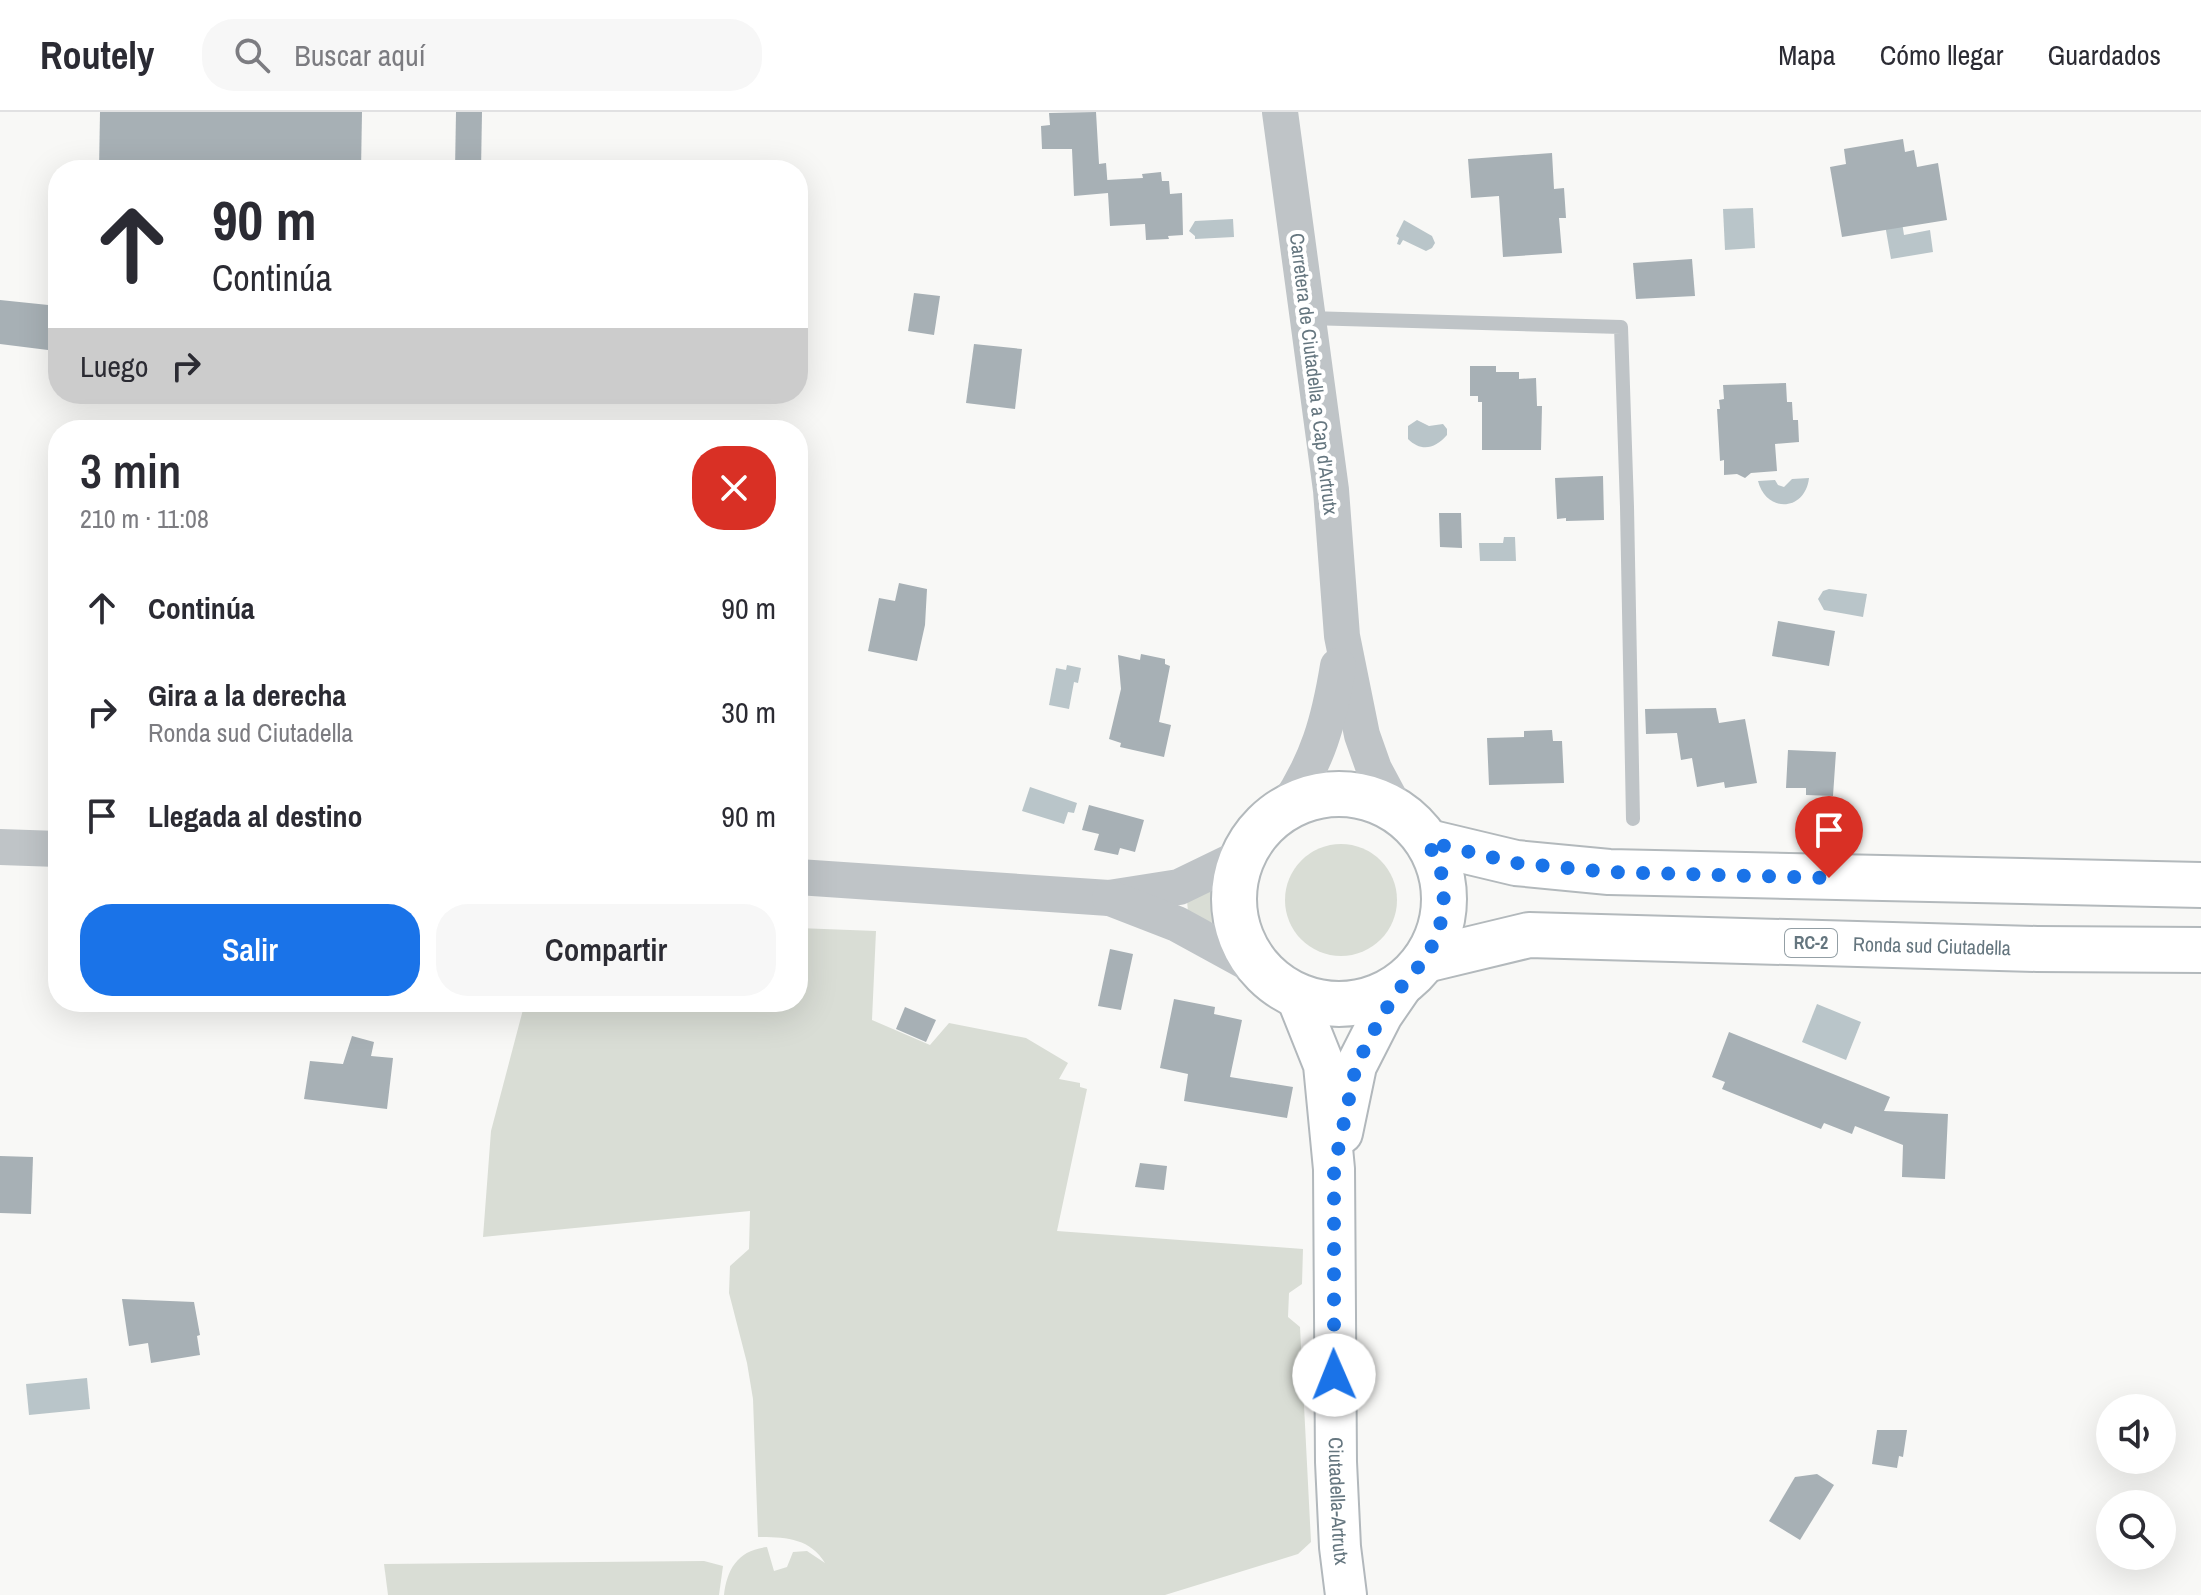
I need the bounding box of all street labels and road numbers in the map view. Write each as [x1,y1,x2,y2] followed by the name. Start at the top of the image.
[1284,231,1345,517] street label: Carretera de Ciutadella a Cap d'Artrutx
[1785,929,1837,957] road number: RC-2
[1853,930,2011,961] street label: Ronda sud Ciutadella
[1323,1437,1356,1567] street label: Ciutadella-Artrutx

